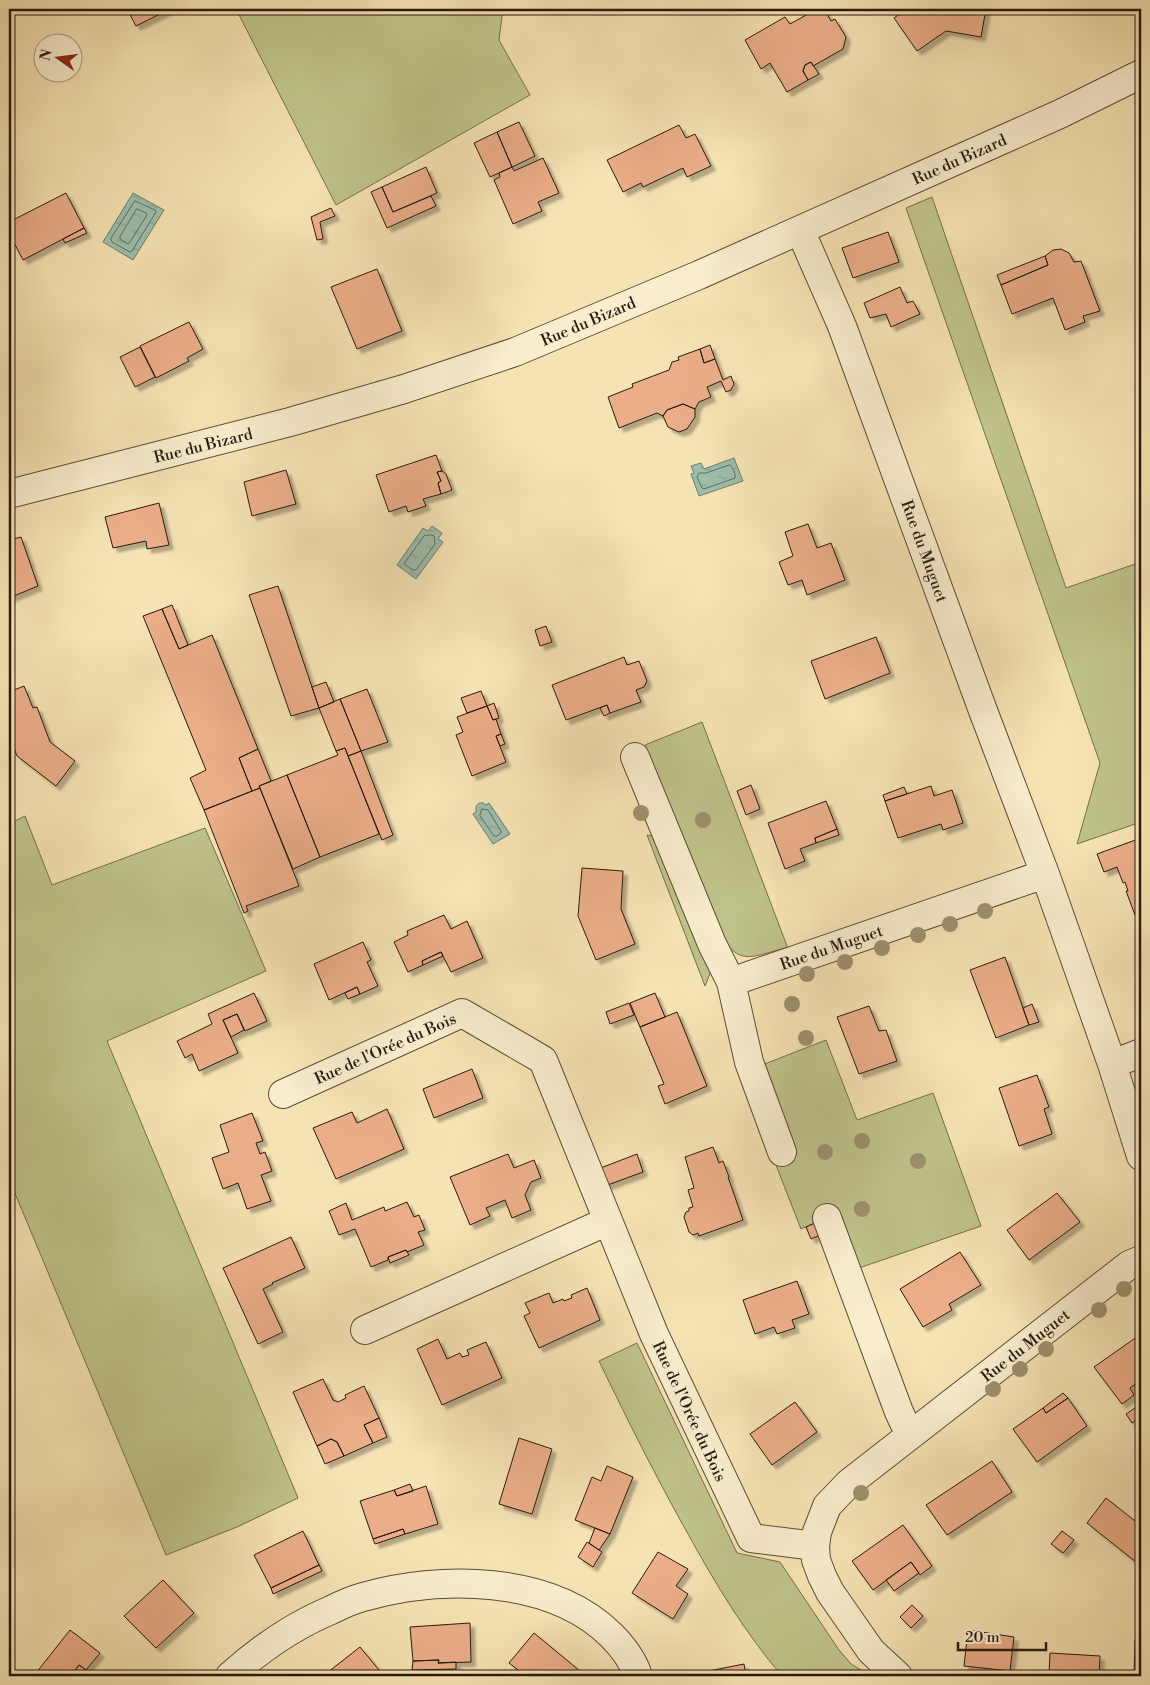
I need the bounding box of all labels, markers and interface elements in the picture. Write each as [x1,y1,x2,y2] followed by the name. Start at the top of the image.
[32,32,82,82] north arrow
[36,48,56,63] text: N
[909,130,1010,190] street label: Rue du Bizard
[538,293,639,351] street label: Rue du Bizard
[152,424,255,468] street label: Rue du Bizard
[896,497,952,606] street label: Rue du Muguet
[777,921,886,975] street label: Rue du Muguet
[311,1009,459,1089] street label: Rue de l'Orée du Bois
[977,1305,1074,1387] street label: Rue du Muguet
[648,1338,731,1485] street label: Rue de l'Orée du Bois
[958,1620,1045,1652] scale bar
[965,1628,1000,1647] text: 20 m

